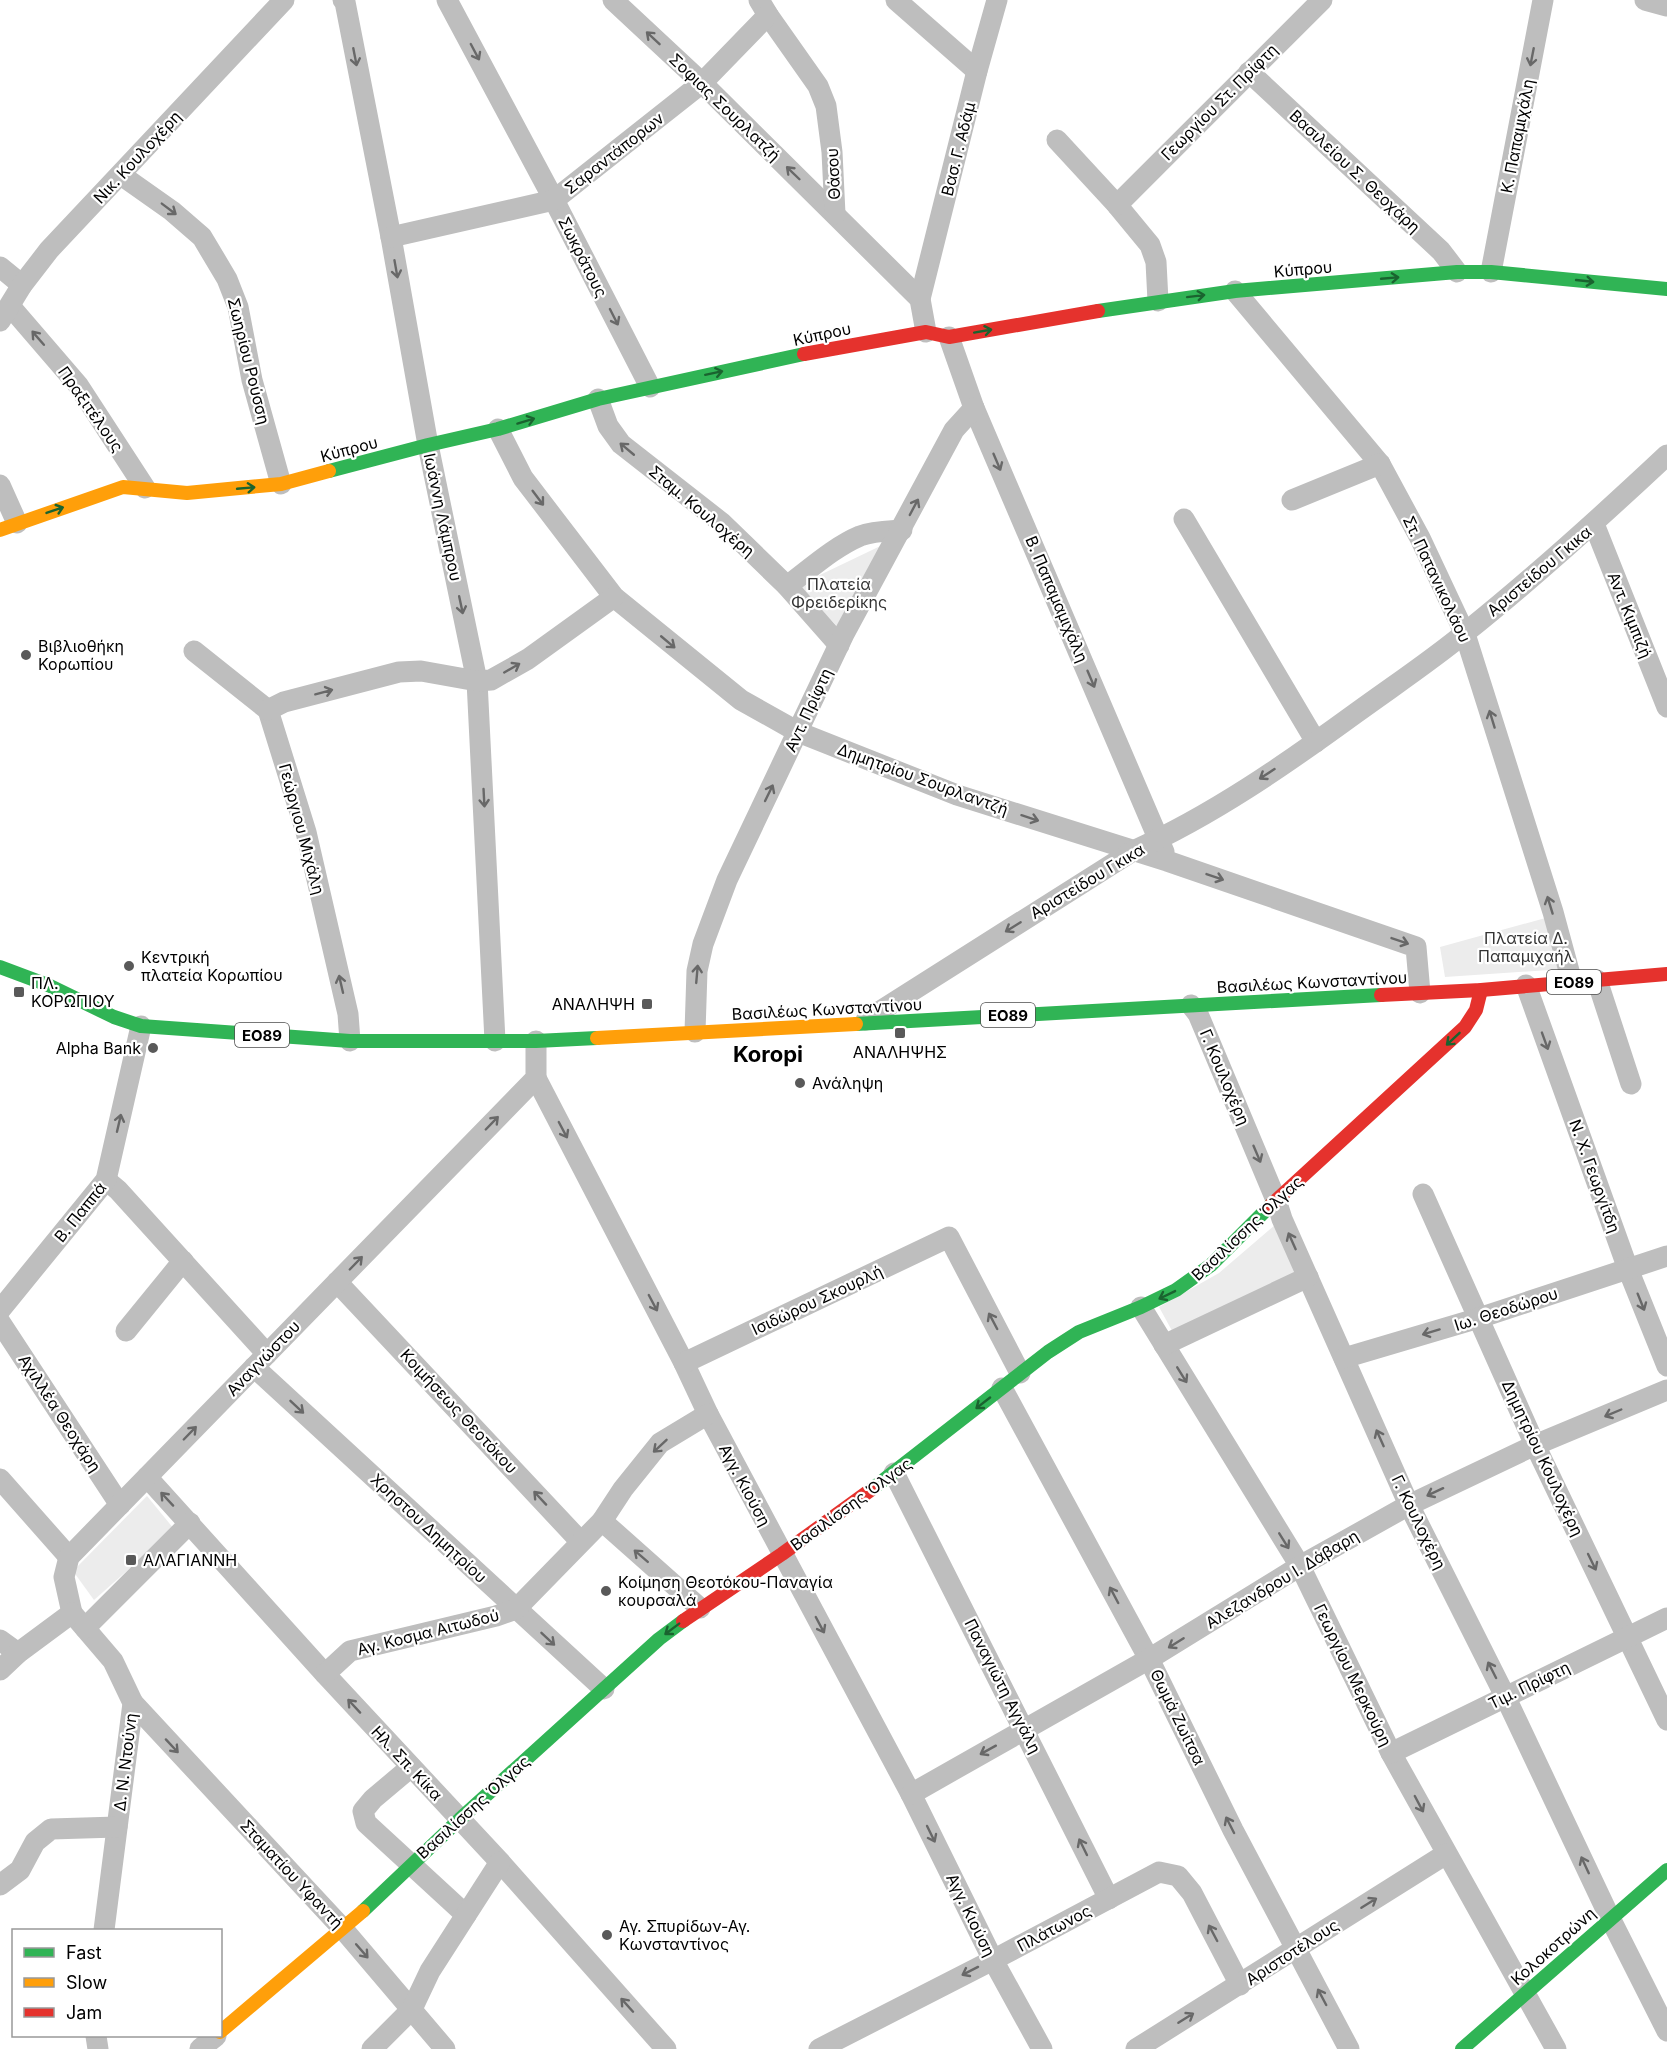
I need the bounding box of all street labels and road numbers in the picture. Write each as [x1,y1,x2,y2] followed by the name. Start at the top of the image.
[1157,40,1281,164] street label: Γεωργίου Στ. Πρίφτη
[665,49,785,165] street label: Σοφιας Σουρλατζή
[1496,77,1538,195] street label: Κ. Παπαμιχάλη
[937,100,979,198] street label: Βασ. Γ. Αδάμ
[1285,105,1425,237] street label: Βασιλείου Σ. Θεοχάρη
[89,107,185,207] street label: Νικ. Κουλοχέρη
[560,108,668,198] street label: Σαραντάπορων
[822,148,844,200] street label: Θάσου
[554,213,612,301] street label: Σωκράτους
[1273,256,1333,282] street label: Κύπρου
[224,296,274,426] street label: Σωηρίου Ρούσση
[791,318,853,350] street label: Κύπρου
[54,362,128,456] street label: Πραξιτέλους
[318,432,380,466] street label: Κύπρου
[420,451,466,583] street label: Ιωάννη Λάμπρου
[645,461,759,561] street label: Σταμ. Κουλοχέρη
[1399,512,1475,646] street label: Στ. Πατανικολάου
[1483,522,1595,620] street label: Αριστείδου Γκικα
[1021,533,1093,665] street label: Β. Παπαμαμιχάλη
[1604,569,1656,661] street label: Αντ. Κιμπιζή
[780,665,836,755] street label: Αντ. Πρίφτη
[835,739,1011,819] street label: Δημητρίου Σουρλαντζή
[275,761,329,897] street label: Γεώργιου Μιχάλη
[1026,839,1148,923] street label: Αριστείδου Γκικα
[1216,967,1408,997] street label: Βασιλέως Κωνσταντίνου
[1547,970,1601,994] road number: ΕΟ89
[731,994,923,1024] street label: Βασιλέως Κωνσταντίνου
[981,1003,1035,1027] road number: ΕΟ89
[235,1023,289,1047] road number: ΕΟ89
[1196,1026,1254,1128] street label: Γ. Κουλοχέρη
[1565,1116,1625,1236] street label: Ν. Χ. Γεωργίτδη
[1187,1171,1307,1285] street label: Βασιλίσσης Όλγας
[50,1178,110,1246] street label: Β. Παππά
[748,1261,886,1339] street label: Ισιδώρου Σκουρλή
[1452,1283,1560,1335] street label: Ιω. Θεοδώρου
[222,1316,304,1400] street label: Αναγνώστου
[396,1345,522,1477] street label: Κοιμήσεως Θεοτόκου
[15,1350,105,1476] street label: Αχιλλέα Θεοχάρη
[1498,1377,1588,1539] street label: Δημητρίου Κουλοχέρη
[715,1441,775,1529] street label: Αγγ. Κιούση
[786,1453,916,1555] street label: Βασιλίσσης Όλγας
[367,1469,491,1587] street label: Χρηστου Δημητρίου
[1388,1472,1450,1572] street label: Γ. Κουλοχέρη
[1202,1525,1362,1633] street label: Αλεζανδρου Ι. Δάβαρη
[1310,1601,1396,1749] street label: Γεωργίου Μερκούρη
[355,1605,501,1659] street label: Αγ. Κοσμα Αιτωδού
[960,1615,1046,1757] street label: Παναγιώτη Αγγάλη
[1485,1657,1573,1713] street label: Τιμ. Πρίφτη
[1146,1666,1210,1768] street label: Θωμά Ζωίτσα
[109,1712,141,1812] street label: Δ. Ν. Ντούνη
[367,1722,447,1804] street label: Ηλ. Σπ. Κίκα
[412,1751,534,1863] street label: Βασιλίσσης Όλγας
[236,1815,348,1933] street label: Σταματίου Υφαντή
[942,1870,1000,1960] street label: Αγγ. Κιούση
[1014,1900,1094,1956] street label: Πλάτωνος
[1507,1903,1599,1989] street label: Κολοκοτρώνη
[1242,1915,1342,1989] street label: Αριστοτέλους

